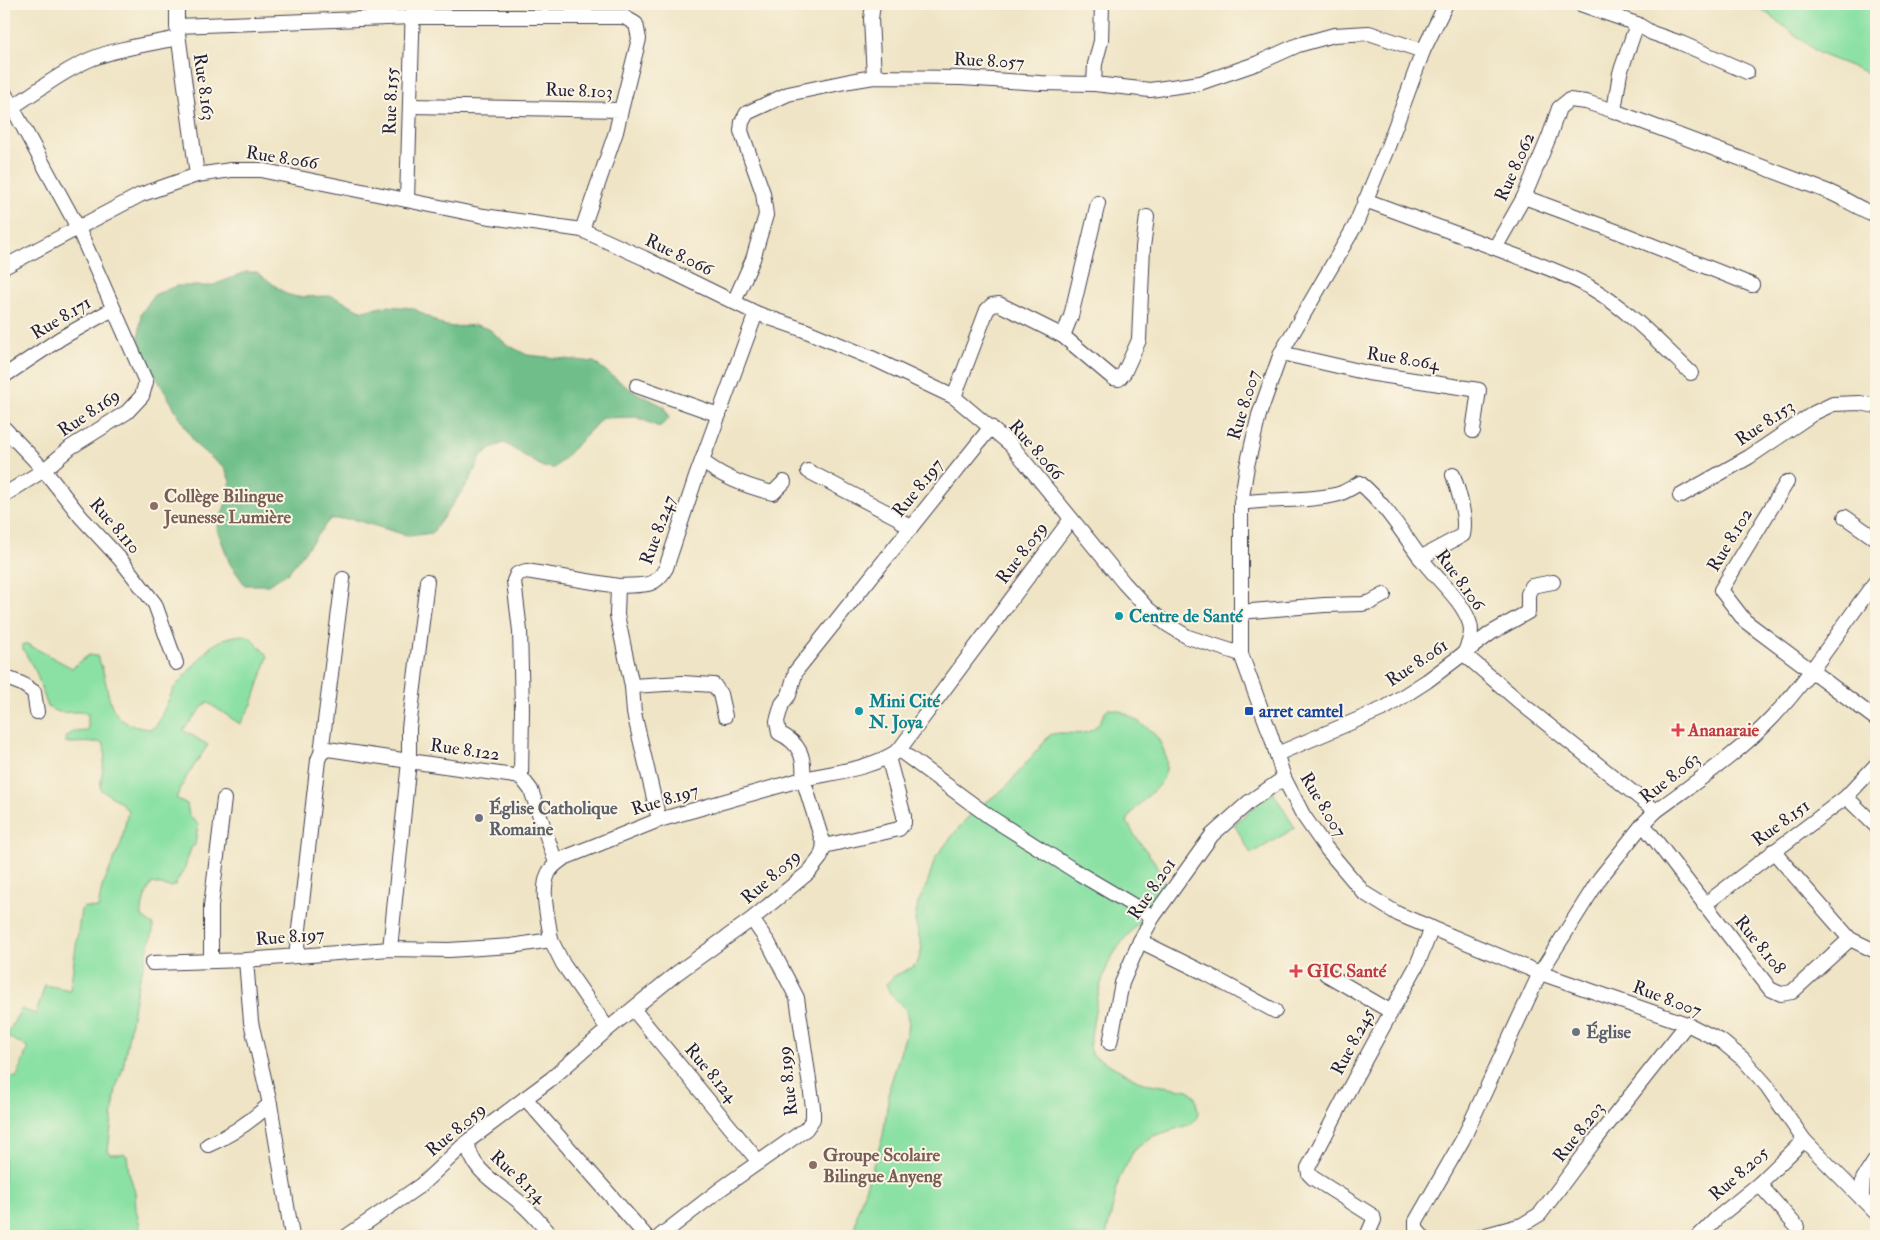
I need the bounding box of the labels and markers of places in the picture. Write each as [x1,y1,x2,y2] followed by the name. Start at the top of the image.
[163,485,291,529] place label: Collège Bilingue Jeunesse Lumière
[148,500,160,512] marker: Collège Bilingue Jeunesse Lumière
[1129,605,1243,628] place label: Centre de Santé
[1113,610,1125,622] marker: Centre de Santé
[868,690,941,734] place label: Mini Cité N. Joya
[1259,700,1344,723] place label: arret camtel
[853,705,865,717] marker: Mini Cité N. Joya
[1243,705,1255,717] marker: arret camtel
[1687,719,1760,742] place label: Ananaraie
[1672,724,1684,736] marker: Ananaraie
[489,796,618,841] place label: Église Catholique Romaine
[473,812,485,824] marker: Église Catholique Romaine
[1307,960,1387,983] place label: GIC Santé
[1289,964,1303,978] marker: GIC Santé
[1586,1020,1631,1044] place label: Église
[1570,1026,1582,1038] marker: Église
[823,1144,943,1188] place label: Groupe Scolaire Bilingue Anyeng
[807,1159,819,1171] marker: Groupe Scolaire Bilingue Anyeng

